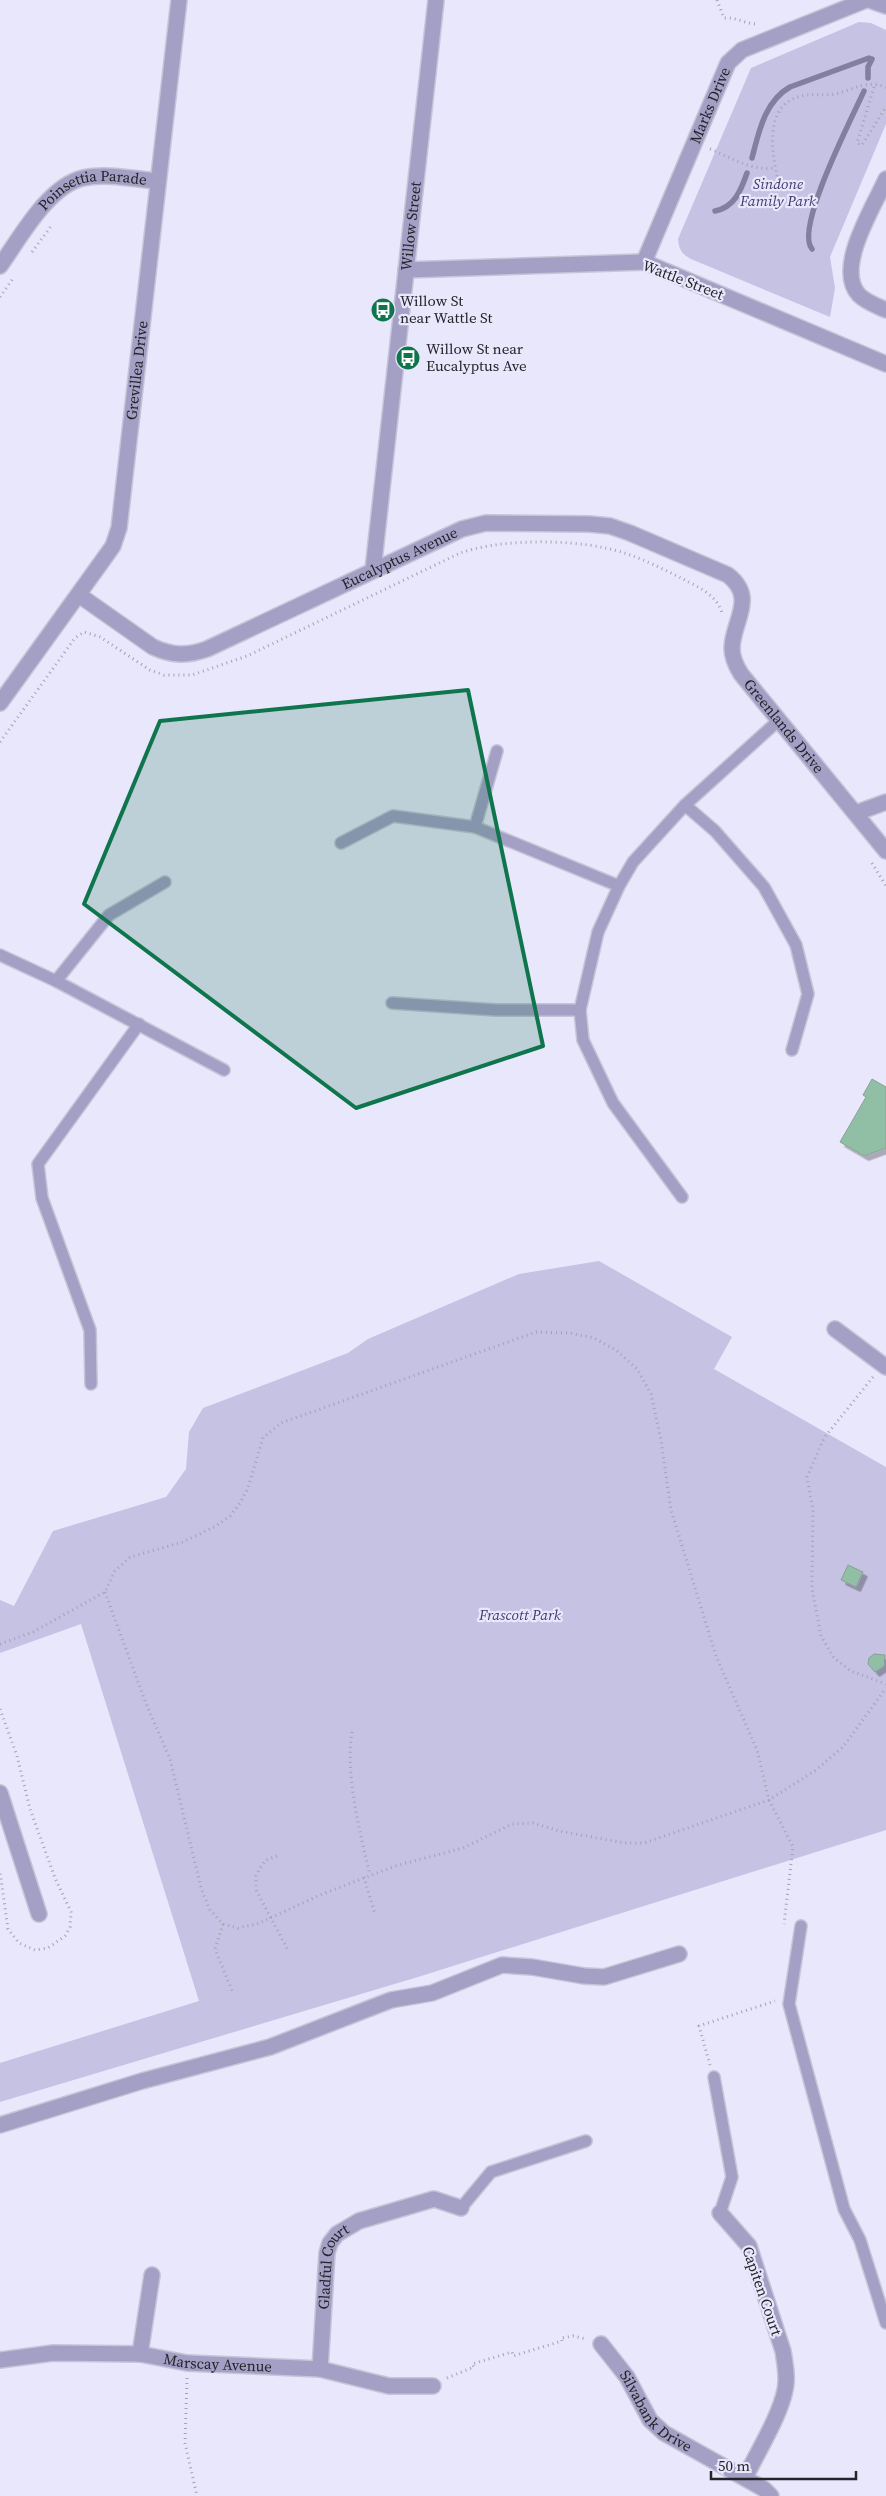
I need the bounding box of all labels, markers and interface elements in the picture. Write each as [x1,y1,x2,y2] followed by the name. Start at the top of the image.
[684,63,735,147] street label: Marks Drive
[33,165,148,215] street label: Poinsettia Parade
[739,173,817,211] park label: Sindone Family Park
[395,180,426,272] street label: Willow Street
[640,254,727,305] street label: Wattle Street
[400,290,493,328] place label: Willow St near Wattle St
[370,297,396,323] bus stop icon: Willow St near Wattle St
[120,319,153,421] street label: Grevillea Drive
[426,338,527,376] place label: Willow St near Eucalyptus Ave
[395,345,421,371] bus stop icon: Willow St near Eucalyptus Ave
[338,521,461,594] street label: Eucalyptus Avenue
[739,674,829,778] street label: Greenlands Drive
[478,1604,562,1625] park label: Frascott Park
[313,2218,353,2310] street label: Gladful Court
[737,2243,788,2338] street label: Capiten Court
[162,2348,273,2377] street label: Marscay Avenue
[615,2365,696,2457] street label: Silvabank Drive
[711,2448,856,2480] scale bar
[718,2455,750,2476] text: 50 m

